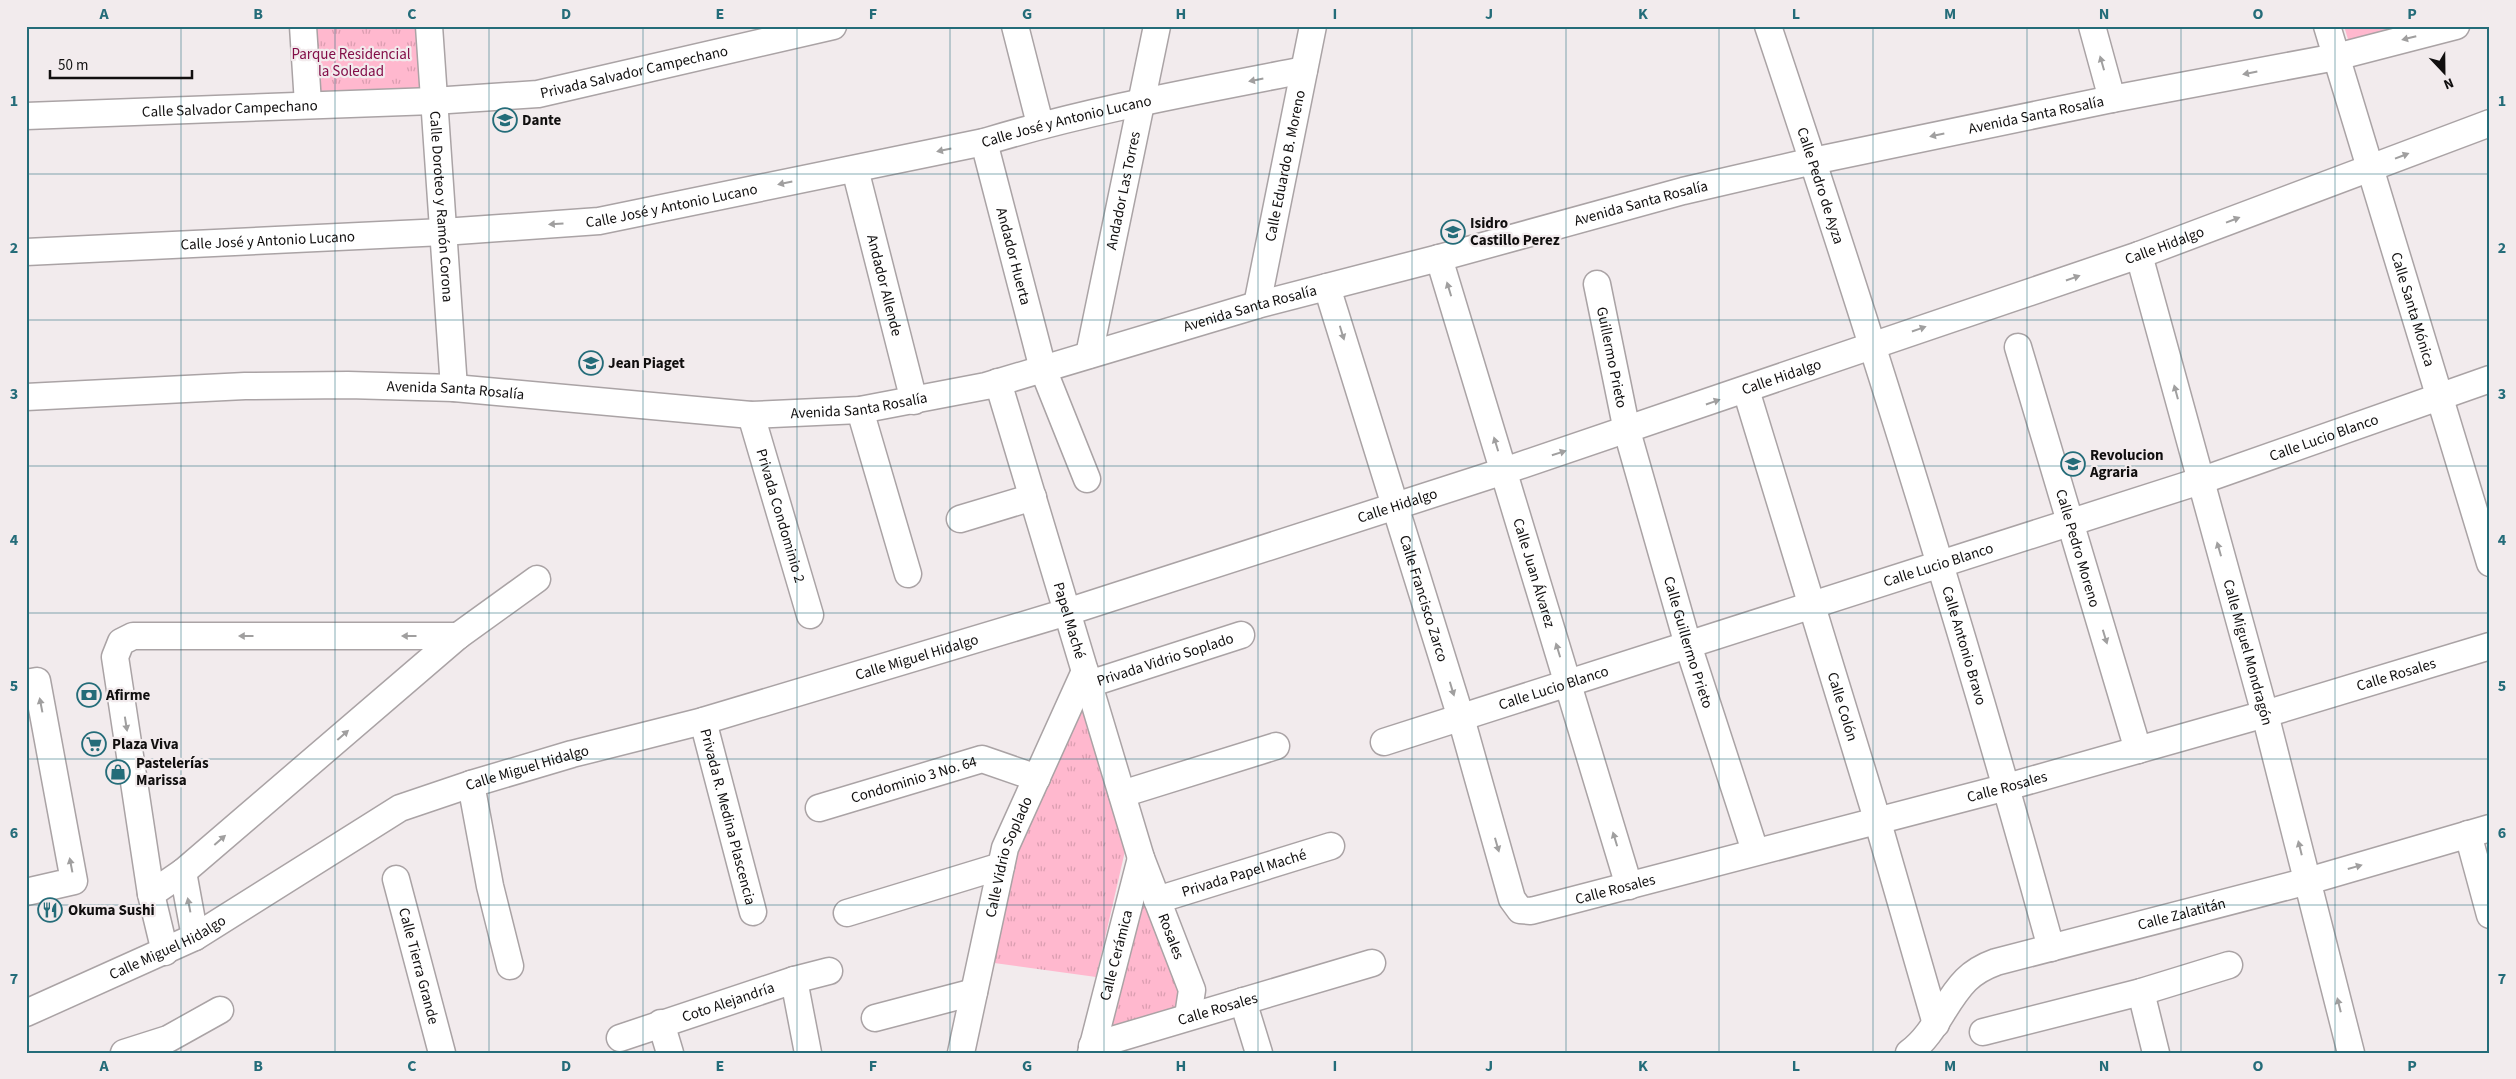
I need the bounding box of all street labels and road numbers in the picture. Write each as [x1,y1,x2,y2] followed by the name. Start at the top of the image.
[538,40,730,104] street label: Privada Salvador Campechano
[1259,88,1310,243] street label: Calle Eduardo B. Moreno
[979,90,1153,153] street label: Calle José y Antonio Lucano
[1966,90,2106,139] street label: Avenida Santa Rosalía
[142,95,318,122] street label: Calle Salvador Campechano
[424,110,459,303] street label: Calle Doroteo y Ramón Corona
[1792,125,1849,247] street label: Calle Pedro de Ayza
[1101,129,1145,252] street label: Andador Las Torres
[1572,175,1710,231] street label: Avenida Santa Rosalía
[585,178,759,232] street label: Calle José y Antonio Lucano
[991,205,1036,307] street label: Andador Huerta
[2122,221,2207,270] street label: Calle Hidalgo
[180,226,356,255] street label: Calle José y Antonio Lucano
[862,232,908,338] street label: Andador Allende
[2386,249,2440,369] street label: Calle Santa Mónica
[1180,280,1319,337] street label: Avenida Santa Rosalía
[1591,305,1633,410] street label: Guillermo Prieto
[1739,353,1824,400] street label: Calle Hidalgo
[386,376,525,405] street label: Avenida Santa Rosalía
[790,387,929,424] street label: Avenida Santa Rosalía
[2266,409,2381,466] street label: Calle Lucio Blanco
[751,446,810,585] street label: Privada Condominio 2
[1355,483,1440,528] street label: Calle Hidalgo
[2050,487,2105,610] street label: Calle Pedro Moreno
[1508,515,1561,630] street label: Calle Juan Álvarez
[1394,532,1453,664] street label: Calle Francisco Zarco
[1881,537,1996,592] street label: Calle Lucio Blanco
[1658,574,1718,711] street label: Calle Guillermo Prieto
[2218,577,2278,728] street label: Calle Miguel Mondragón
[1048,580,1091,661] street label: Papel Maché
[1937,584,1992,708] street label: Calle Antonio Bravo
[1094,628,1236,691] street label: Privada Vidrio Soplado
[853,629,981,685] street label: Calle Miguel Hidalgo
[2354,652,2438,696] street label: Calle Rosales
[1496,660,1611,715] street label: Calle Lucio Blanco
[1822,669,1863,744] street label: Calle Colón
[695,726,761,907] street label: Privada R. Medina Plascencia
[463,740,591,796] street label: Calle Miguel Hidalgo
[848,751,980,808] street label: Condominio 3 No. 64
[1965,766,2049,808] street label: Calle Rosales
[980,793,1037,920] street label: Calle Vidrio Soplado
[1179,844,1309,902] street label: Privada Papel Maché
[1573,869,1658,910] street label: Calle Rosales
[2135,892,2228,935] street label: Calle Zalatitán
[394,905,444,1027] street label: Calle Tierra Grande
[1094,907,1138,1003] street label: Calle Cerámica
[106,910,230,985] street label: Calle Miguel Hidalgo
[1153,910,1190,962] street label: Rosales
[679,977,777,1027] street label: Coto Alejandría
[1175,987,1260,1031] street label: Calle Rosales

